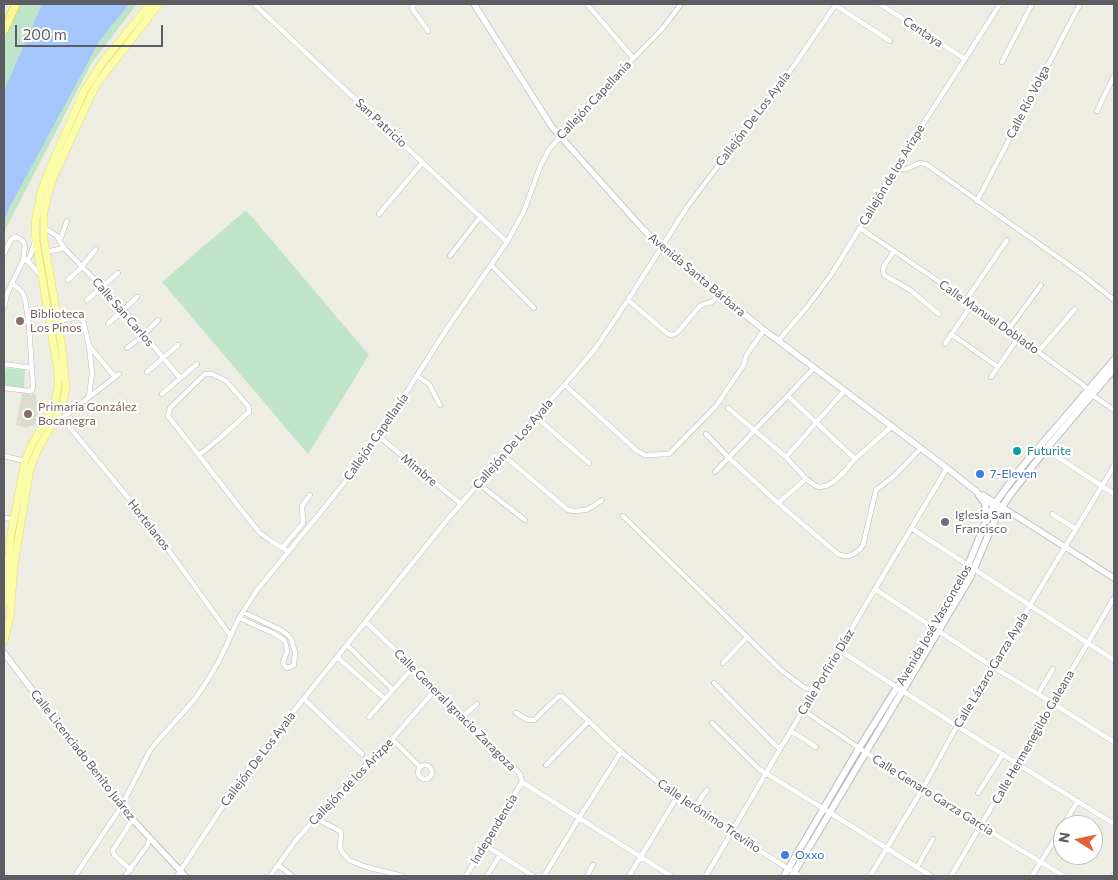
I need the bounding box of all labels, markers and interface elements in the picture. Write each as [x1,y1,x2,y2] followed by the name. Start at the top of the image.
[900,14,946,50] street label: Centaya
[18,15,165,47] scale bar
[23,25,67,43] text: 200 m
[554,57,634,143] street label: Callejón Capellanía
[1003,63,1053,141] street label: Calle Río Volga
[713,69,793,169] street label: Callejón De Los Ayala
[352,95,410,151] street label: San Patricio
[856,122,928,228] street label: Callejón de los Arizpe
[646,230,748,320] street label: Avenida Santa Bárbara
[89,275,157,349] street label: Calle San Carlos
[936,277,1042,357] street label: Calle Manuel Doblado
[30,307,85,335] place label: Biblioteca Los Pinos
[14,315,26,327] marker: Biblioteca Los Pinos
[341,391,411,483] street label: Callejón Capellanía
[470,396,556,492] street label: Callejón De Los Ayala
[38,400,137,428] place label: Primaria González Bocanegra
[22,408,34,420] marker: Primaria González Bocanegra
[1027,444,1071,458] place label: Futurite
[1011,445,1023,457] marker: Futurite
[398,451,440,489] street label: Mimbre
[990,467,1037,481] place label: 7-Eleven
[974,468,986,480] marker: 7-Eleven
[125,497,173,553] street label: Hortelanos
[955,508,1012,536] place label: Iglesia San Francisco
[939,516,951,528] marker: Iglesia San Francisco
[893,562,975,688] street label: Avenida José Vasconcelos
[951,609,1031,731] street label: Calle Lázaro Garza Ayala
[795,626,857,718] street label: Calle Porfirio Díaz
[391,646,519,774] street label: Calle General Ignacio Zaragoza
[989,667,1077,807] street label: Calle Hermenegildo Galeana
[28,687,138,823] street label: Calle Licenciado Benito Juárez
[218,709,298,809] street label: Callejón De Los Ayala
[306,736,396,828] street label: Callejón de los Arizpe
[869,752,997,838] street label: Calle Genaro Garza Garcia
[655,776,763,856] street label: Calle Jerónimo Treviño
[467,791,521,867] street label: Independencia
[1053,815,1103,865] north arrow
[1054,831,1073,844] text: N
[795,848,824,862] place label: Oxxo
[779,849,791,861] marker: Oxxo

